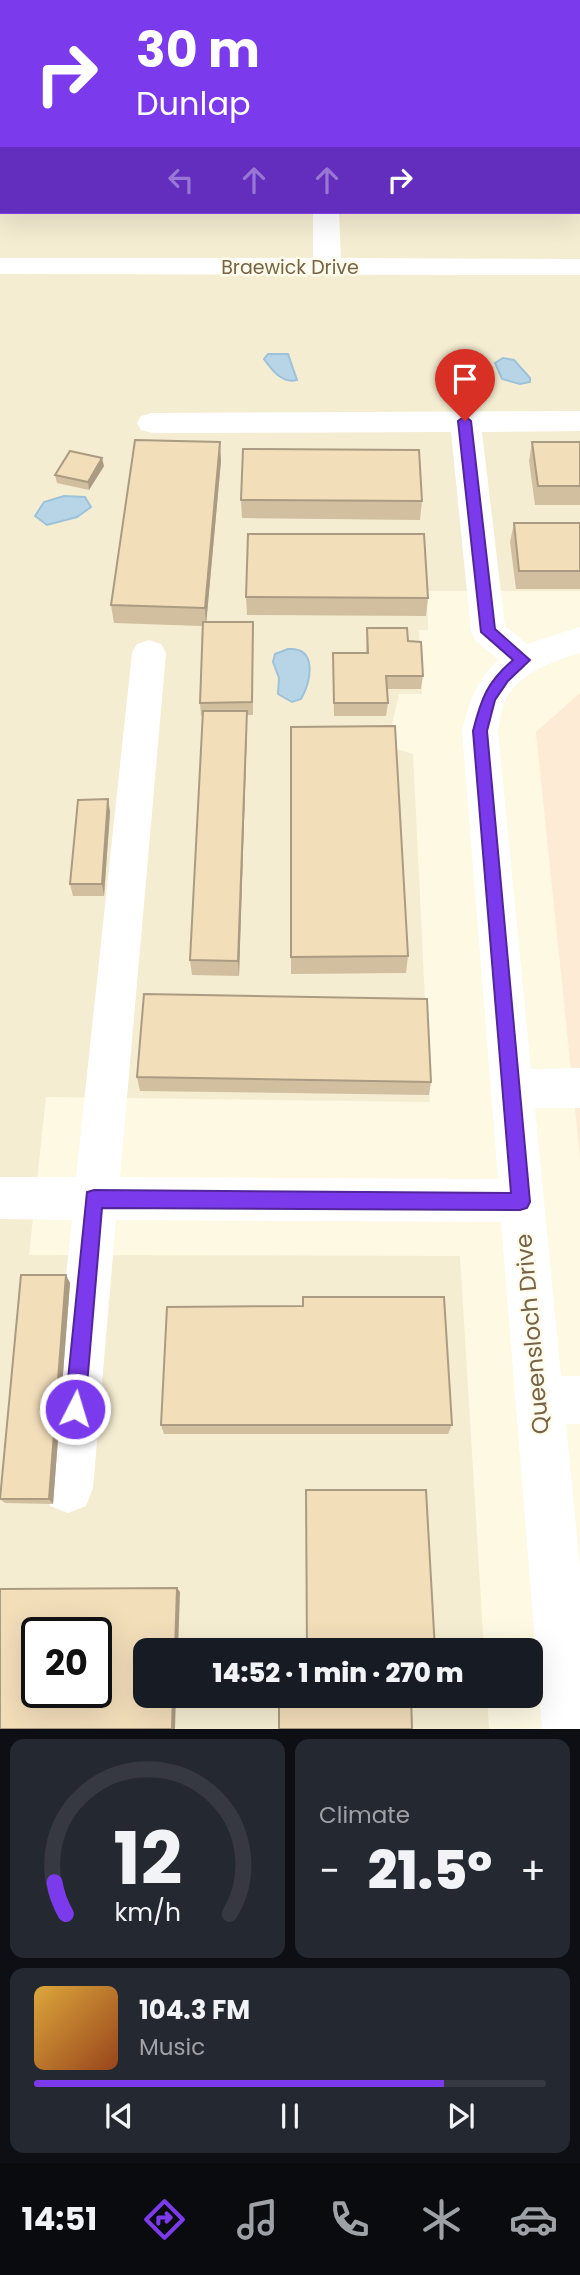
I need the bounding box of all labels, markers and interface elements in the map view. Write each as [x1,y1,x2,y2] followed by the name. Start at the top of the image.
[136,16,260,84] text: 30 m
[21,28,112,119] icon: right
[136,81,251,126] text: Dunlap
[162,161,200,199] icon: left
[235,161,273,199] icon: ahead
[308,161,346,199] icon: ahead
[381,161,419,199] icon: right
[221,254,359,281] street label: Braewick Drive
[435,349,495,421] pin
[446,360,484,398] icon: arrive
[507,1233,557,1435] street label: Queensloch Drive
[38,1372,112,1446] position arrow
[21,1617,112,1708] speed limit sign: 20
[212,1655,464,1691] text: 14:52 · 1 min · 270 m
[319,1799,410,1831] text: Climate
[113,1809,182,1910] text: 12
[368,1834,492,1907] text: 21.5°
[319,1844,340,1897] text: −
[520,1844,546,1897] text: +
[114,1895,181,1930] text: km/h
[139,1992,250,2028] text: 104.3 FM
[139,2031,205,2063] text: Music
[100,2097,138,2135] icon: previous
[271,2097,309,2135] icon: pause
[442,2097,480,2135] icon: next
[140,2195,189,2244] icon: directions
[233,2195,282,2244] icon: music
[325,2195,374,2244] icon: phone
[417,2195,466,2244] icon: climate
[509,2195,558,2244] icon: car
[22,2196,97,2241] text: 14:51

